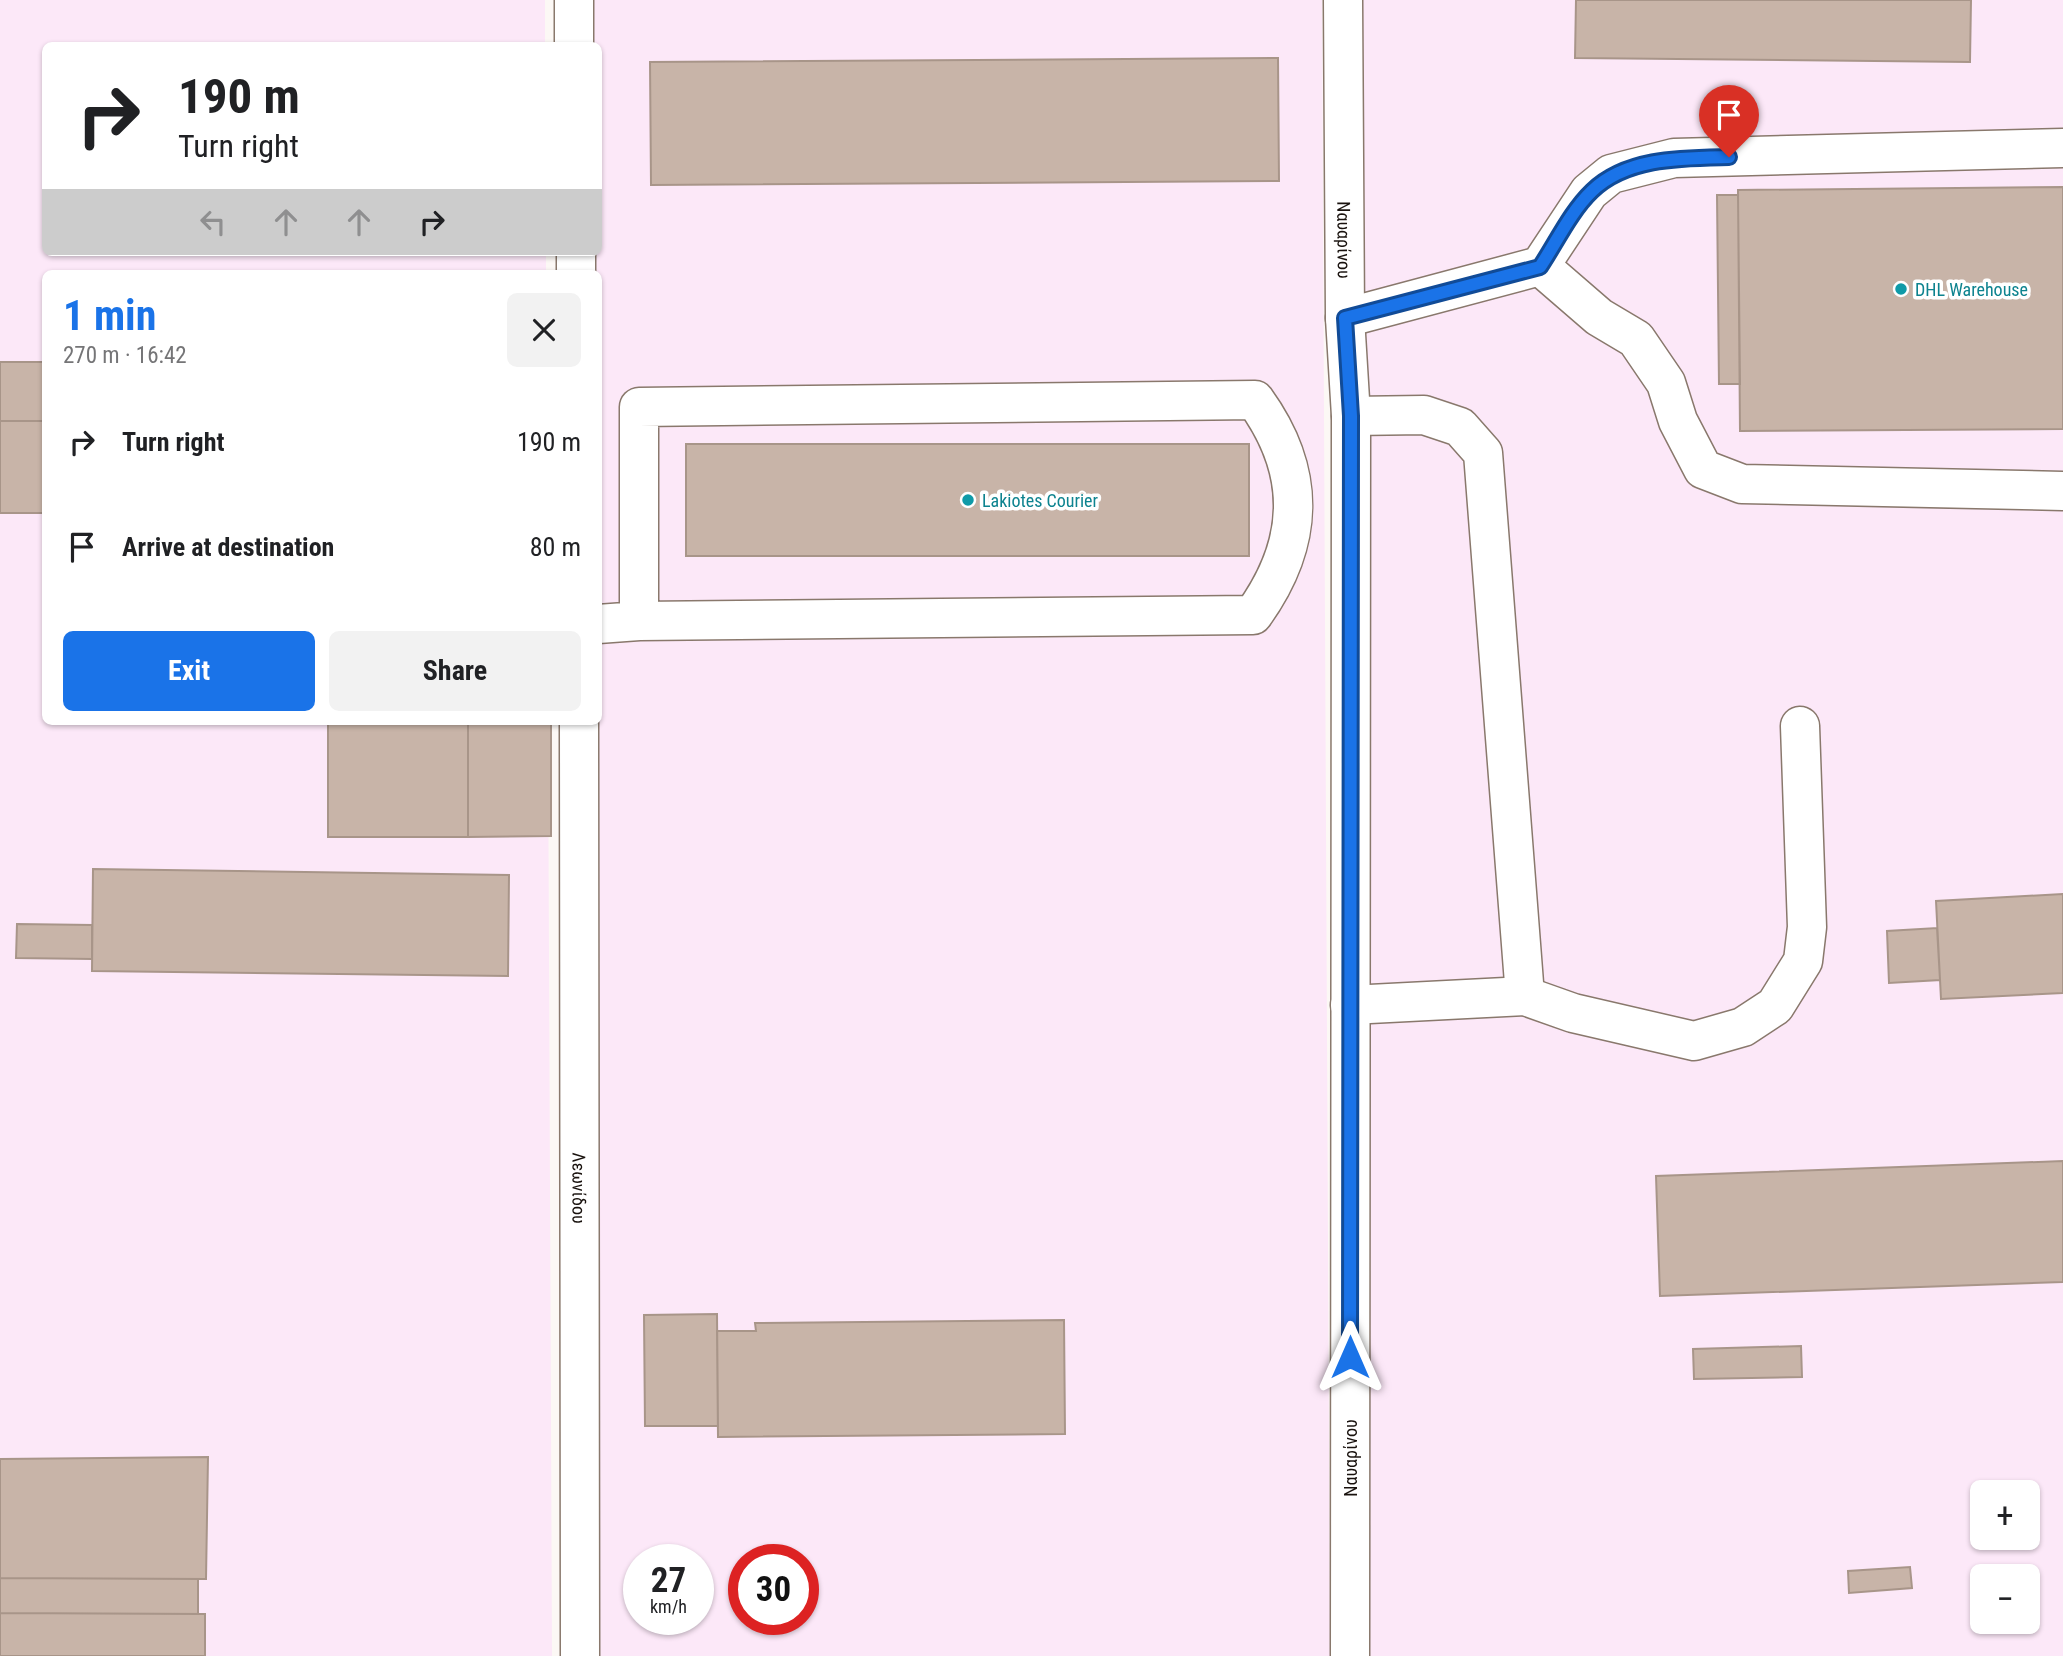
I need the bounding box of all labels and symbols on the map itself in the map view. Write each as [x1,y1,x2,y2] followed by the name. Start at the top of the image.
[1699,85,1759,157] pin
[1334,201,1355,279] street label: Ναυαρίνου
[1915,279,2028,300] place label: DHL Warehouse
[1893,281,1909,297] marker: DHL Warehouse
[982,490,1099,511] place label: Lakiotes Courier
[960,492,976,508] marker: Lakiotes Courier
[569,1152,590,1224] street label: Λεωνίδου
[1313,1320,1387,1394] position arrow
[1340,1419,1361,1497] street label: Ναυαρίνου
[728,1544,819,1635] speed limit sign: 30

